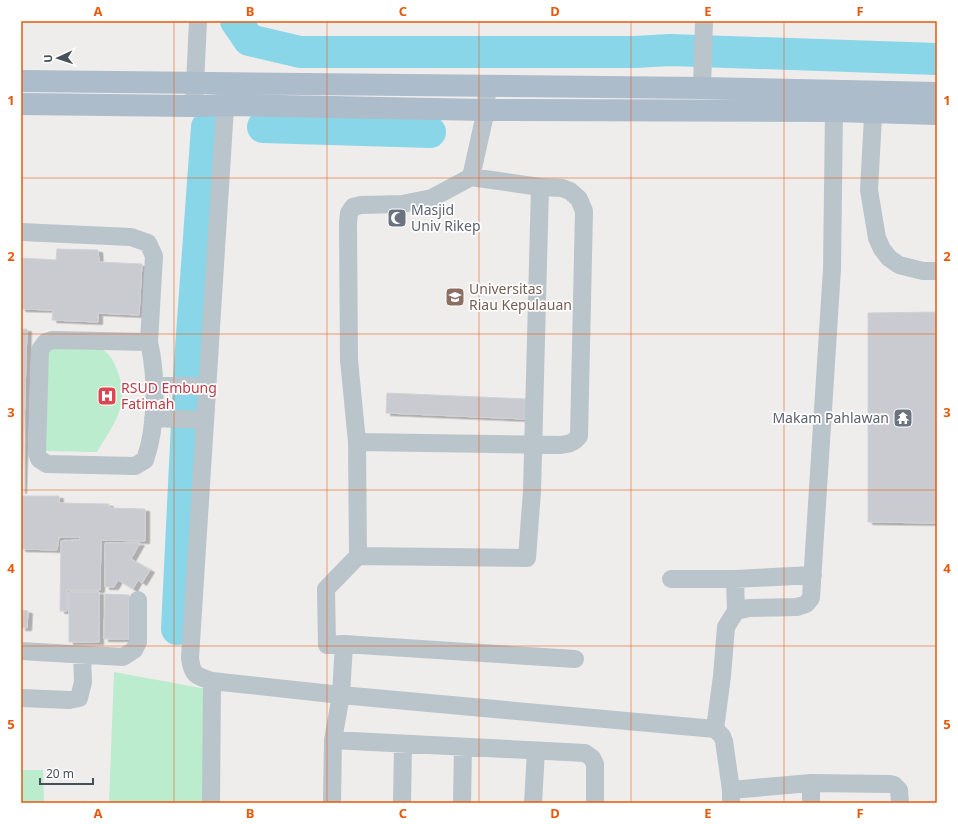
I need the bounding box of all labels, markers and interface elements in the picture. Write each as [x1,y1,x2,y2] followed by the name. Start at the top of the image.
[94,2,103,20] text: A
[246,2,254,20] text: B
[399,2,407,20] text: C
[550,2,560,20] text: D
[704,2,712,20] text: E
[856,2,864,20] text: F
[38,38,78,78] north arrow
[40,54,55,63] text: U
[7,91,15,109] text: 1
[943,91,951,109] text: 1
[411,200,481,235] place label: Masjid Univ Rikep
[386,207,408,229] mosque icon: Masjid Univ Rikep
[7,247,15,265] text: 2
[943,247,951,265] text: 2
[469,279,572,314] place label: Universitas Riau Kepulauan
[444,286,466,308] school or university icon: Universitas Riau Kepulauan
[121,378,217,413] place label: RSUD Embung Fatimah
[96,385,118,407] hospital icon: RSUD Embung Fatimah
[7,403,15,421] text: 3
[943,403,951,421] text: 3
[892,407,914,429] temple icon: Makam Pahlawan
[772,408,889,427] place label: Makam Pahlawan
[7,559,15,577] text: 4
[943,559,951,577] text: 4
[7,715,15,733] text: 5
[943,715,951,733] text: 5
[40,760,93,786] scale bar
[46,765,74,782] text: 20 m
[94,804,103,822] text: A
[246,804,254,822] text: B
[399,804,407,822] text: C
[550,804,560,822] text: D
[704,804,712,822] text: E
[856,804,864,822] text: F

